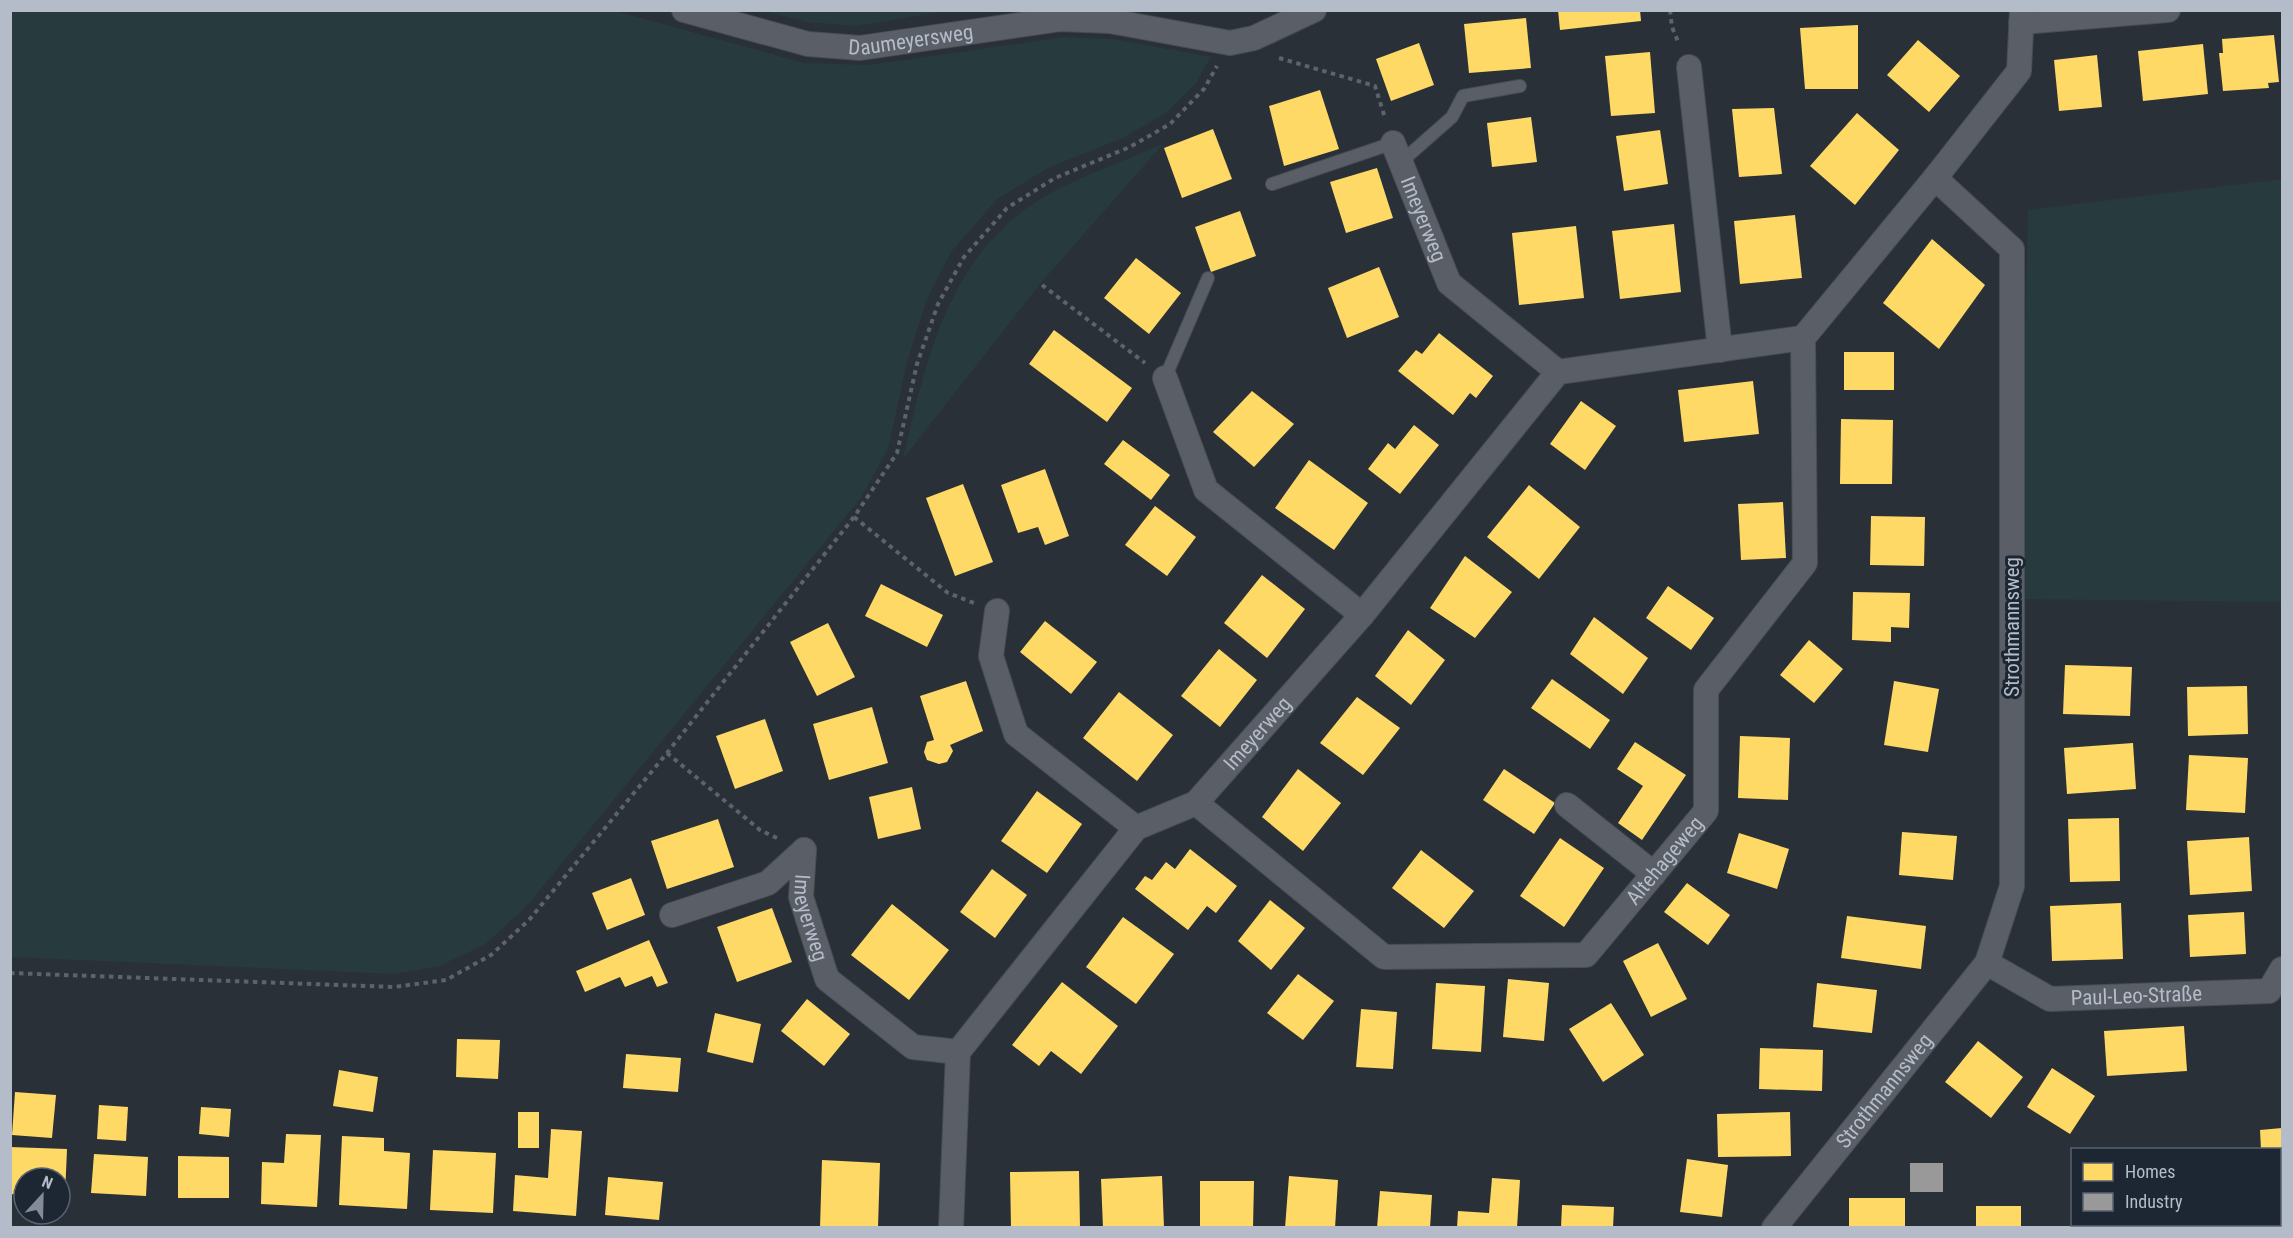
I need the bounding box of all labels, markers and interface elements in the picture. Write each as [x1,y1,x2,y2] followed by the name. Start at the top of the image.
[847,20,975,60] street label: Daumeyersweg
[1396,173,1451,265] street label: Imeyerweg
[2000,557,2024,697] street label: Strothmannsweg
[1219,692,1296,775] street label: Imeyerweg
[1621,812,1708,909] street label: Altehageweg
[789,873,833,964] street label: Imeyerweg
[2070,981,2203,1010] street label: Paul-Leo-Straße
[1831,1029,1937,1153] street label: Strothmannsweg
[2071,1148,2281,1226] legend
[2125,1161,2175,1182] text: Homes
[12,1166,72,1226] north arrow
[39,1172,56,1193] text: N
[2125,1191,2183,1212] text: Industry

